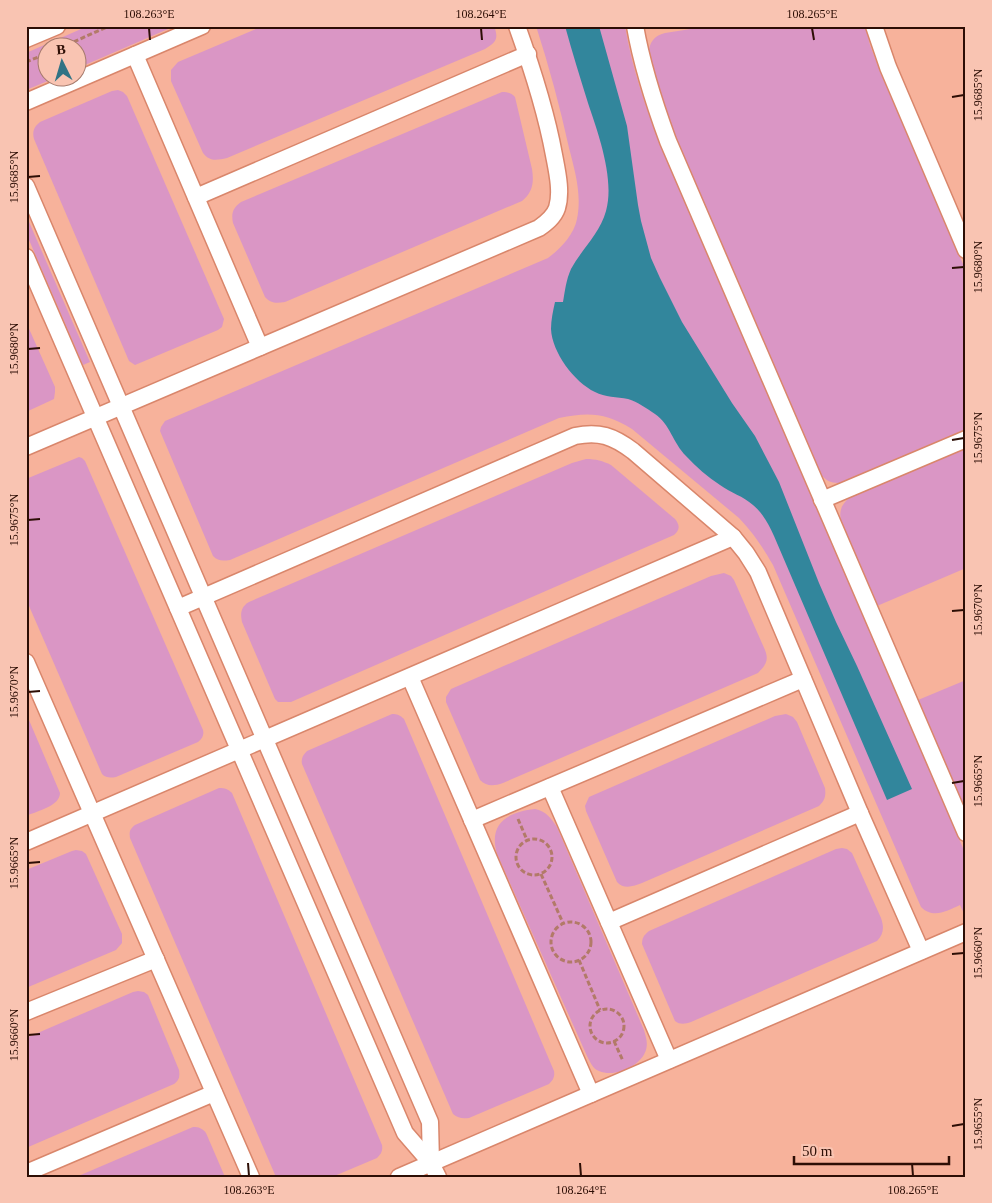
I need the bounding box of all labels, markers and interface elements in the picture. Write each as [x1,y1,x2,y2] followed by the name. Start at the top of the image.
[123,7,175,21] text: 108.263°E
[455,7,507,21] text: 108.264°E
[786,7,838,21] text: 108.265°E
[38,38,88,88] north arrow
[56,42,66,57] text: B
[971,68,985,121] text: 15.9685°N
[7,150,21,203] text: 15.9685°N
[971,240,985,293] text: 15.9680°N
[7,322,21,375] text: 15.9680°N
[971,411,985,464] text: 15.9675°N
[7,493,21,546] text: 15.9675°N
[971,583,985,636] text: 15.9670°N
[7,665,21,718] text: 15.9670°N
[971,754,985,807] text: 15.9665°N
[7,836,21,889] text: 15.9665°N
[971,926,985,979] text: 15.9660°N
[7,1008,21,1061] text: 15.9660°N
[971,1097,985,1150] text: 15.9655°N
[794,1133,950,1165] scale bar
[802,1143,833,1159] text: 50 m
[223,1183,275,1197] text: 108.263°E
[555,1183,607,1197] text: 108.264°E
[887,1183,939,1197] text: 108.265°E

